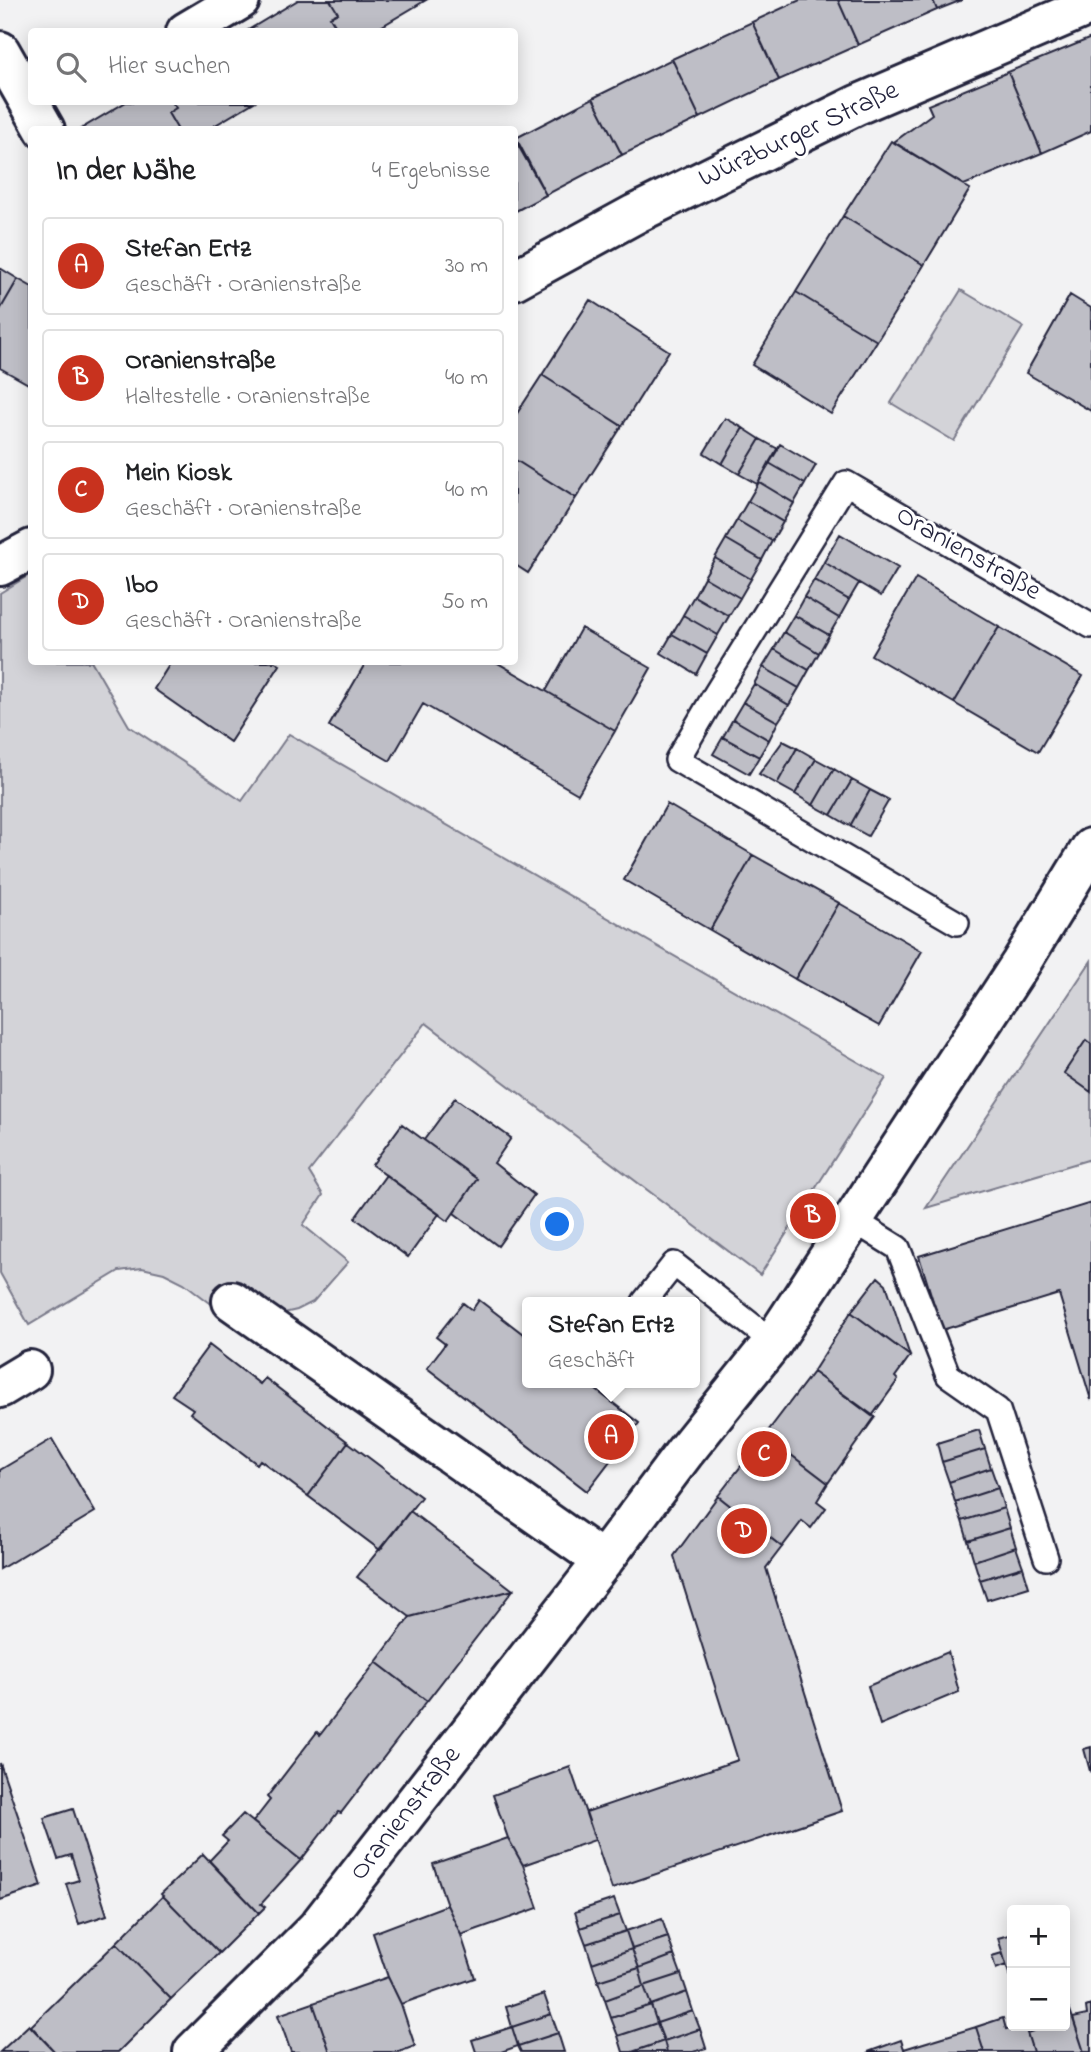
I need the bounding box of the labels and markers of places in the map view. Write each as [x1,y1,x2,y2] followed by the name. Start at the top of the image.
[790,1190,836,1242] pin: B
[588,1411,634,1463] pin: A
[741,1428,787,1480] pin: C
[721,1505,767,1557] pin: D

